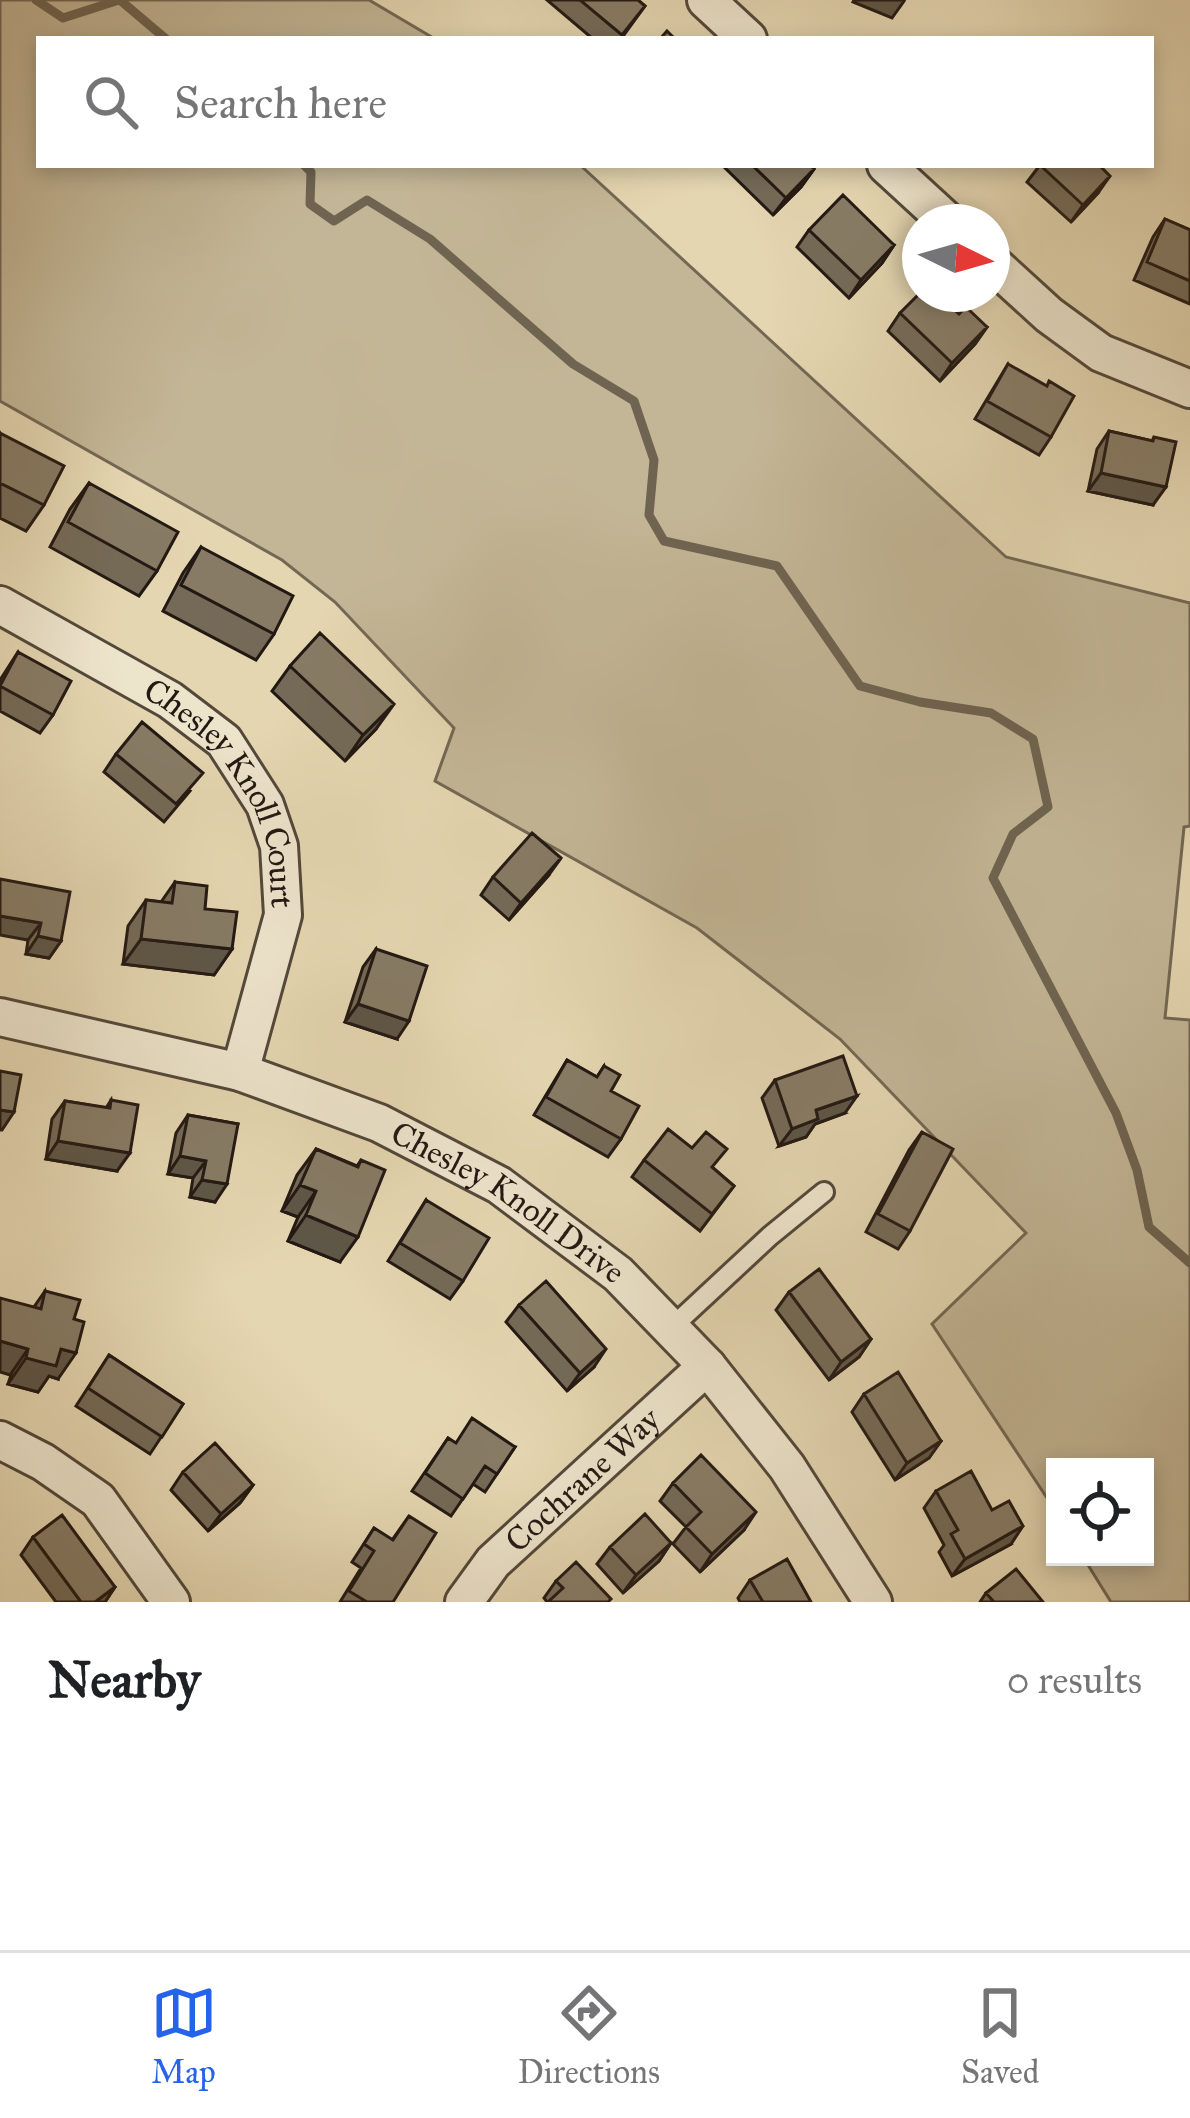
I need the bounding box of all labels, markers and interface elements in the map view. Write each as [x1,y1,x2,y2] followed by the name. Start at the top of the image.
[36,36,1154,168] search box
[78,69,144,135] icon: search
[174,75,387,130] text: Search here
[902,204,1010,312] north arrow
[137,670,303,909] street label: Chesley Knoll Court
[384,1113,633,1292] street label: Chesley Knoll Drive
[497,1399,669,1561] street label: Cochrane Way
[1046,1458,1154,1566] map controls
[1046,1458,1154,1566] button: locate
[48,1649,200,1711] text: Nearby
[1007,1656,1142,1704] text: 0 results
[151,1980,217,2092] tab: Map
[518,1980,660,2092] tab: Directions
[961,1980,1039,2092] tab: Saved

